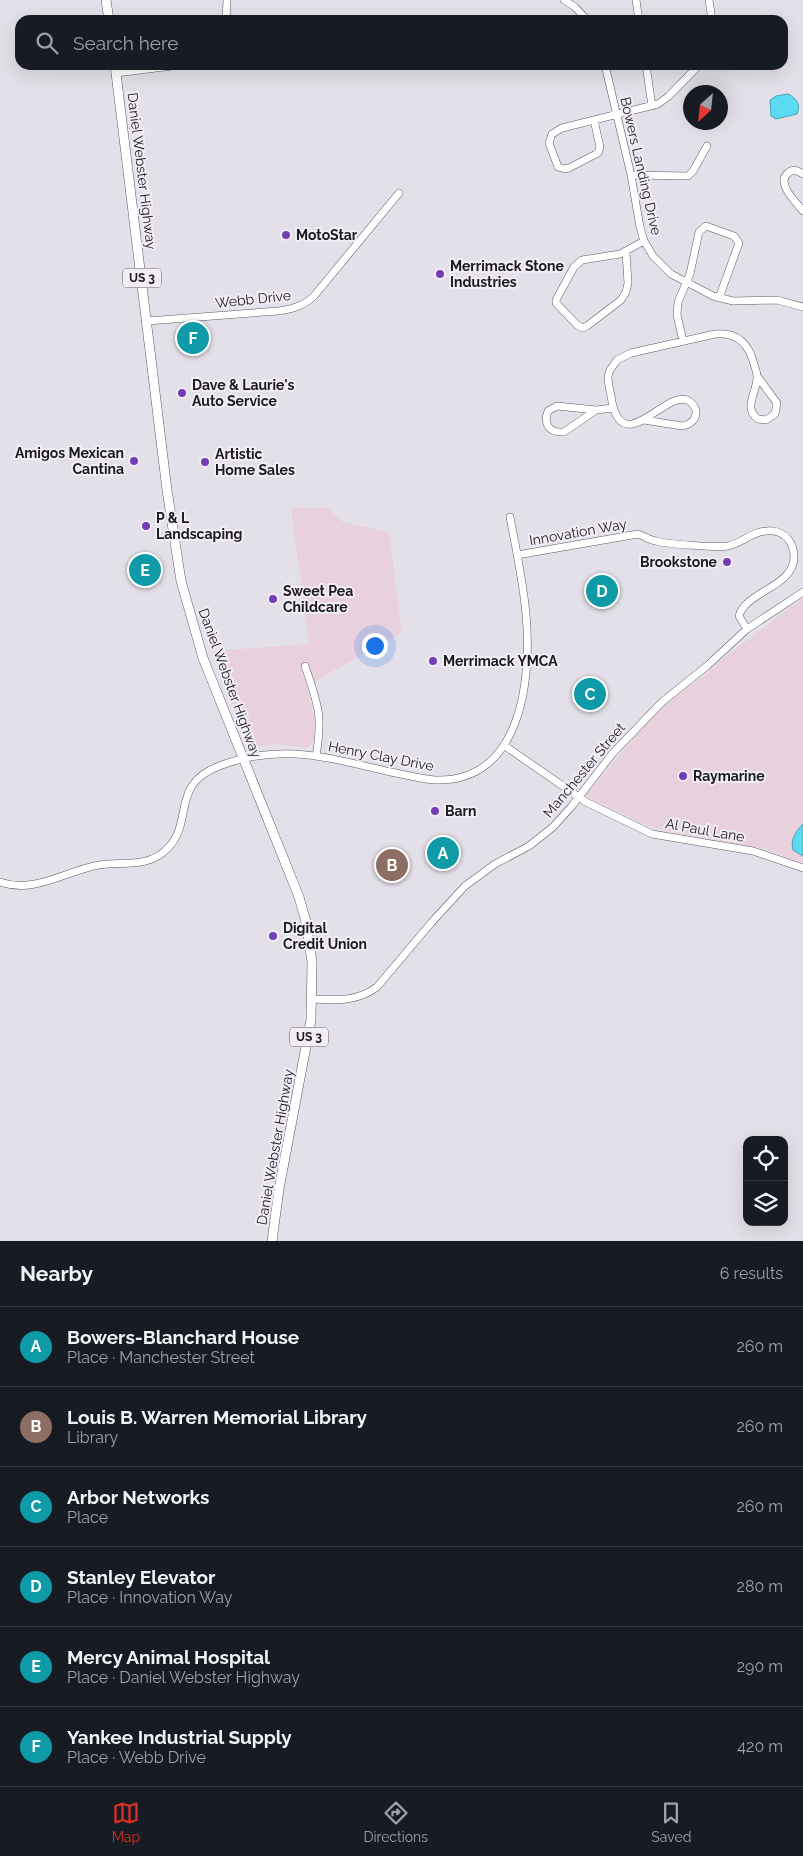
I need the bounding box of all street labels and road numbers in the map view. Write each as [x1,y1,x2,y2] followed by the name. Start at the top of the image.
[124,92,160,251] street label: Daniel Webster Highway
[617,95,665,237] street label: Bowers Landing Drive
[123,268,161,288] road number: US 3
[214,287,292,311] street label: Webb Drive
[528,515,629,548] street label: Innovation Way
[195,606,265,760] street label: Daniel Webster Highway
[540,719,628,821] street label: Manchester Street
[327,738,435,774] street label: Henry Clay Drive
[664,815,746,845] street label: Al Paul Lane
[290,1028,328,1046] road number: US 3
[253,1067,297,1226] street label: Daniel Webster Highway

